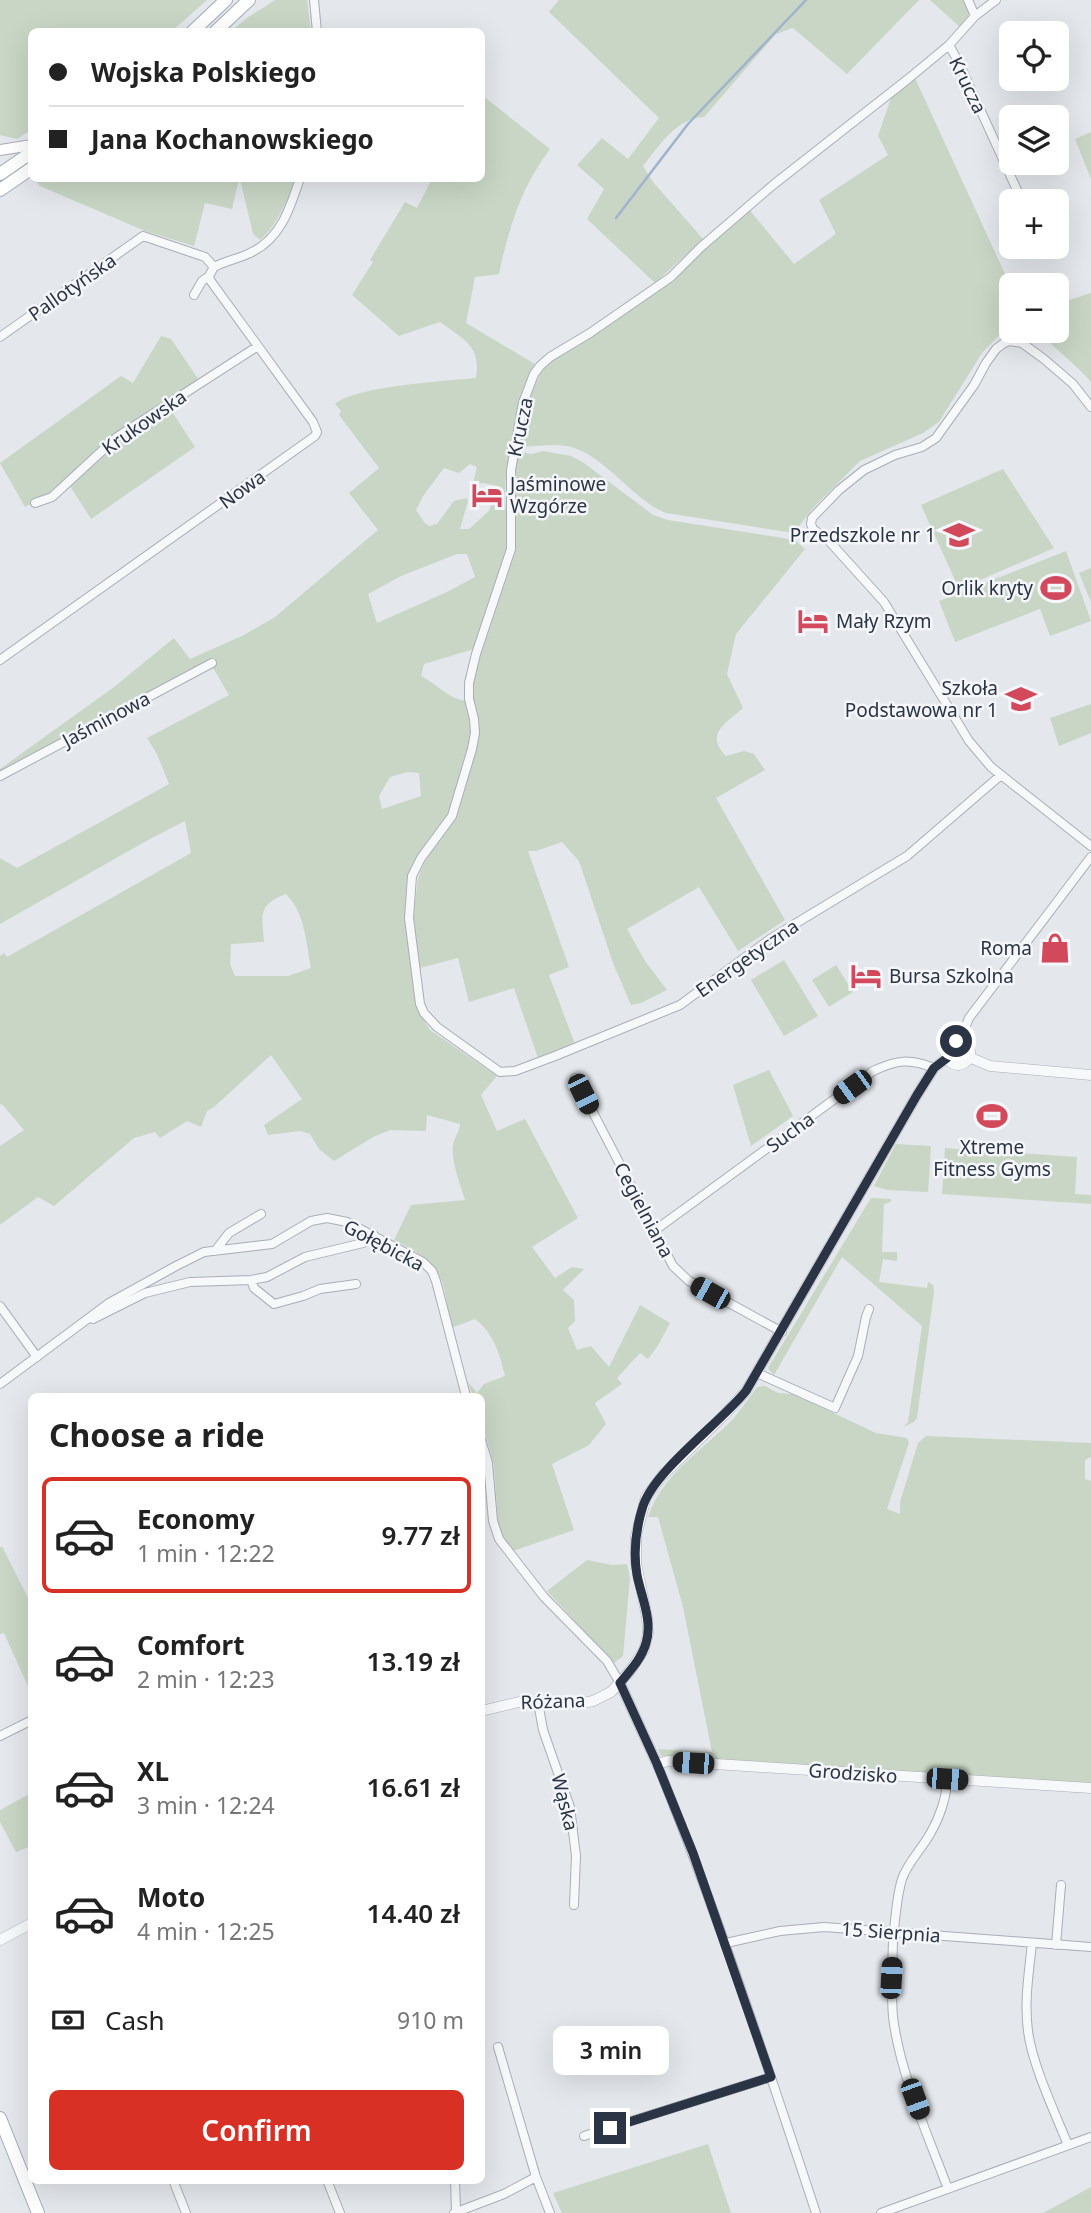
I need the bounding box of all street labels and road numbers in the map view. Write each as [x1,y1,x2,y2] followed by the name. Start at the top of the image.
[943,52,993,118] street label: Krucza
[23,247,121,327] street label: Pallotyńska
[97,383,191,461] street label: Krukowska
[501,395,539,459] street label: Krucza
[214,463,270,515] street label: Nowa
[56,685,155,754] street label: Jaśminowa
[690,913,804,1003] street label: Energetyczna
[761,1106,819,1158] street label: Sucha
[608,1158,680,1262] street label: Cegielniana
[339,1213,429,1277] street label: Gołębicka
[520,1687,586,1715] street label: Różana
[808,1757,898,1789] street label: Grodzisko
[545,1771,585,1833] street label: Wąska
[840,1916,942,1948] street label: 15 Sierpnia

